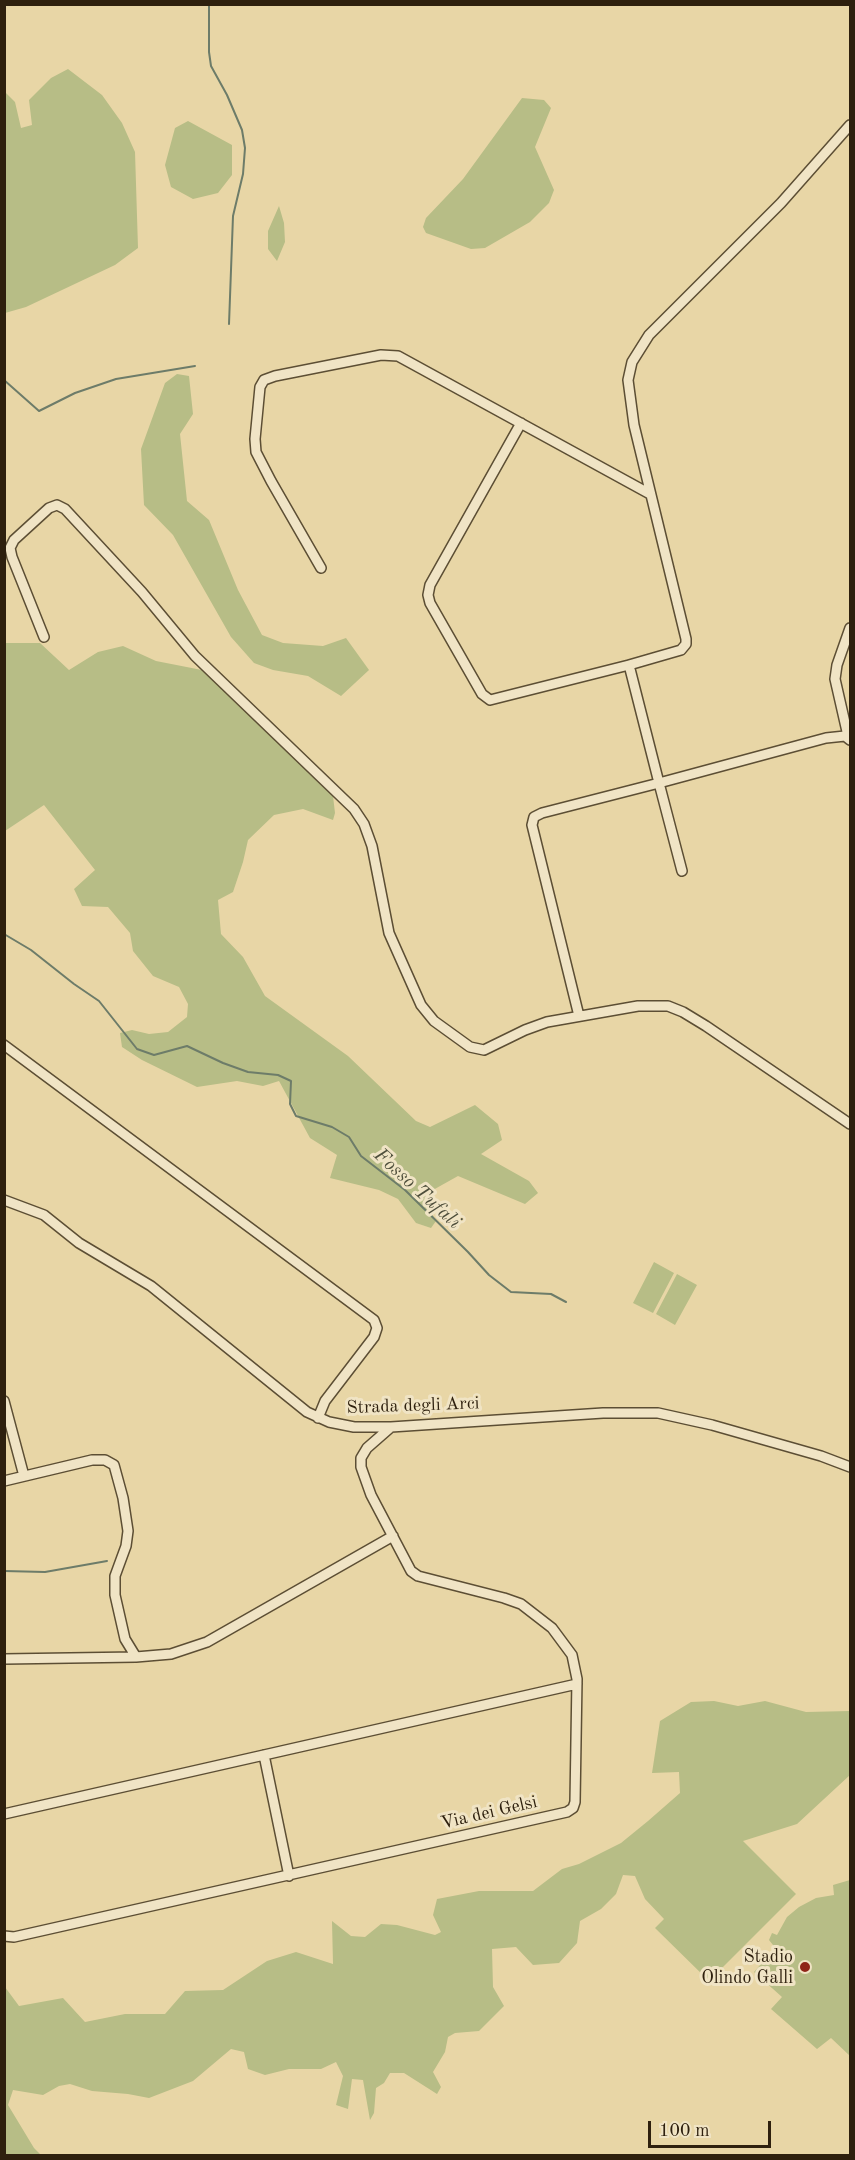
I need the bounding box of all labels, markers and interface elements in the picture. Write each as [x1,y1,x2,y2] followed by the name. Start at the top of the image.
[368,1144,466,1234] water label: Fosso Tufali
[346,1393,480,1419] street label: Strada degli Arci
[439,1791,539,1835] street label: Via dei Gelsi
[701,1946,793,1988] place label: Stadio Olindo Galli
[798,1960,812,1974] marker: Stadio Olindo Galli
[651,2109,774,2147] scale bar
[659,2122,710,2140] text: 100 m

